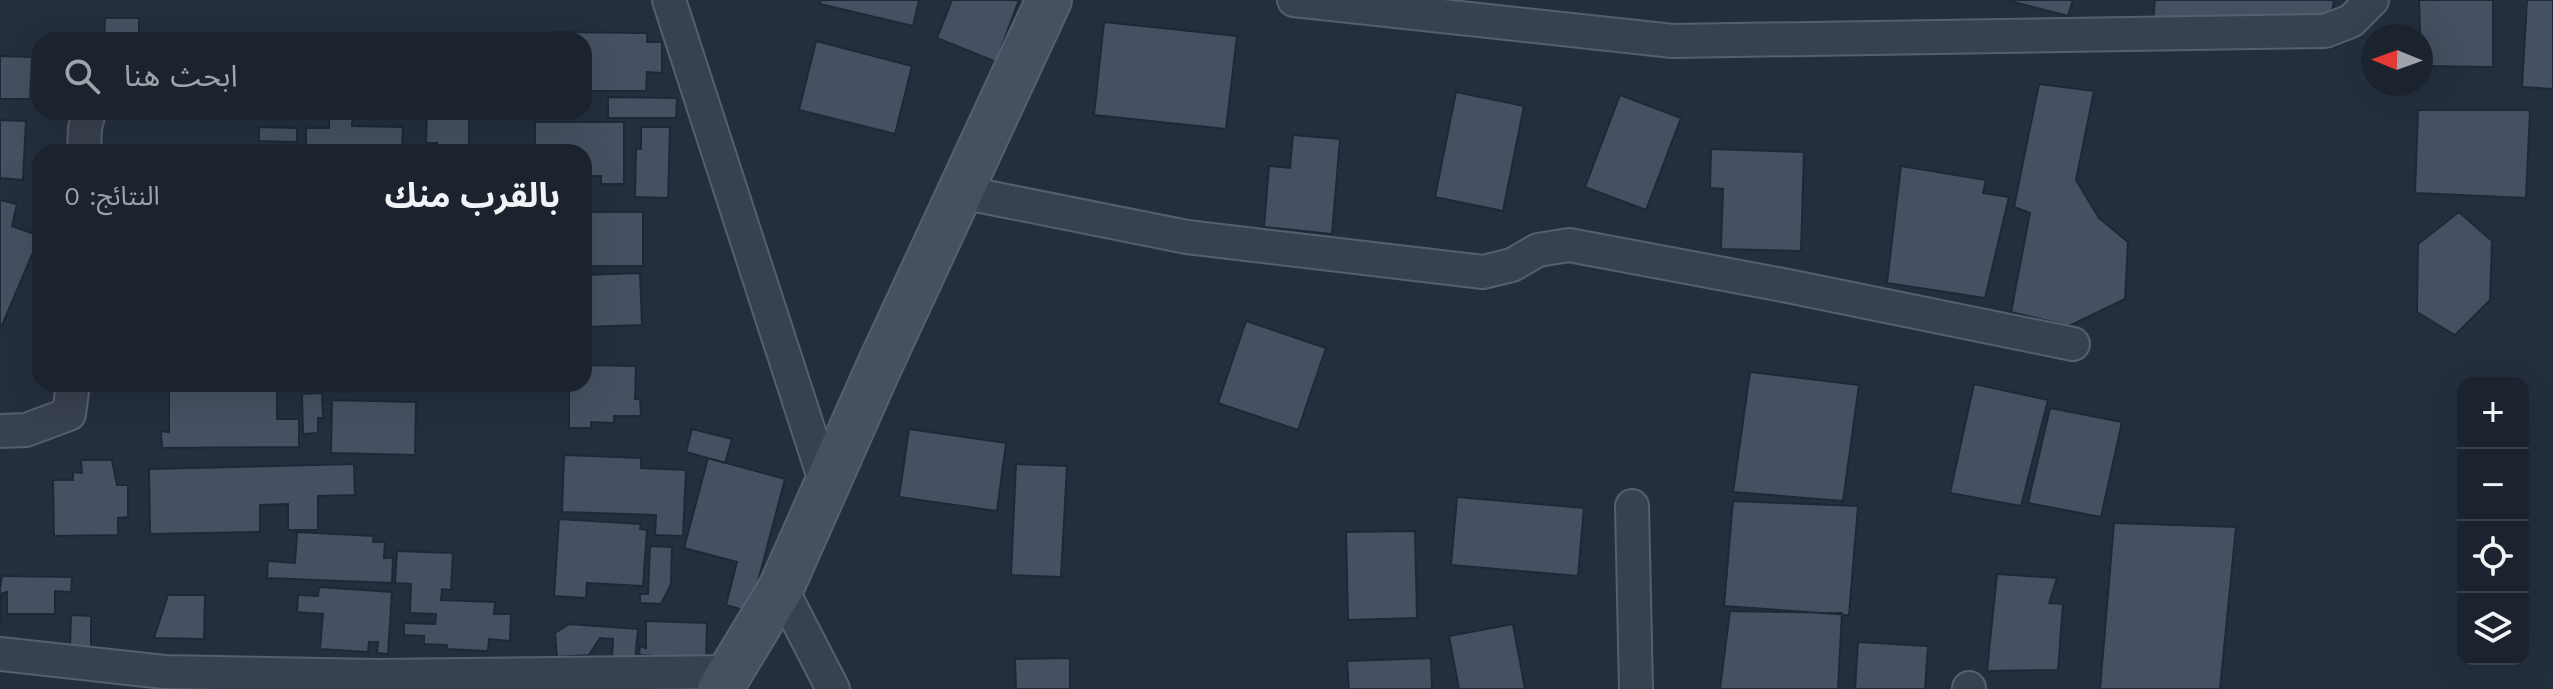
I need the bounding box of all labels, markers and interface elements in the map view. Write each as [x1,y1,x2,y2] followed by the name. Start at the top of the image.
[2361,24,2433,96] north arrow
[32,32,592,120] search box
[60,54,104,98] icon: search
[124,58,238,93] text: ابحث هنا
[385,175,560,215] text: بالقرب منك
[64,181,160,211] text: النتائج: 0
[2457,377,2529,665] map controls
[2457,377,2529,449] button: +
[2457,449,2529,521] button: −
[2457,521,2529,593] button: locate
[2457,593,2529,665] button: layers

